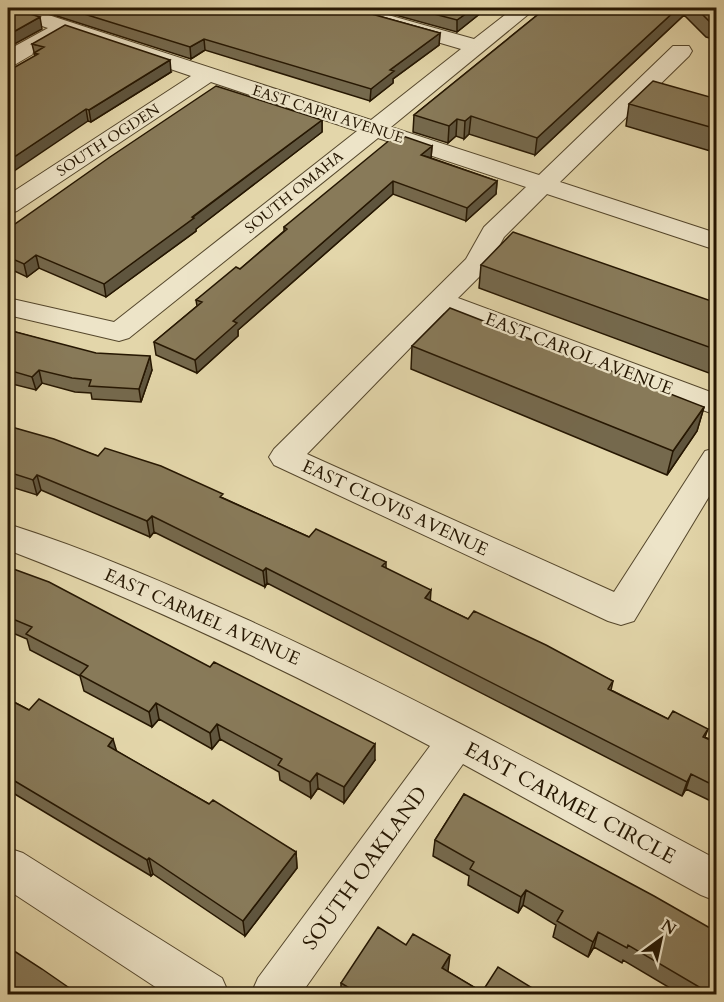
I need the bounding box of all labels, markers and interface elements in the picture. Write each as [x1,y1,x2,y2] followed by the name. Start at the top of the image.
[250,80,406,148] street label: EAST CAPRI AVENUE
[52,99,164,181] street label: SOUTH OGDEN
[241,146,348,238] street label: SOUTH OMAHA
[481,307,677,401] street label: EAST CAROL AVENUE
[298,454,492,562] street label: EAST CLOVIS AVENUE
[100,562,304,672] street label: EAST CARMEL AVENUE
[459,735,681,871] street label: EAST CARMEL CIRCLE
[296,780,434,956] street label: SOUTH OAKLAND
[631,909,691,969] north arrow
[657,914,681,940] text: N

